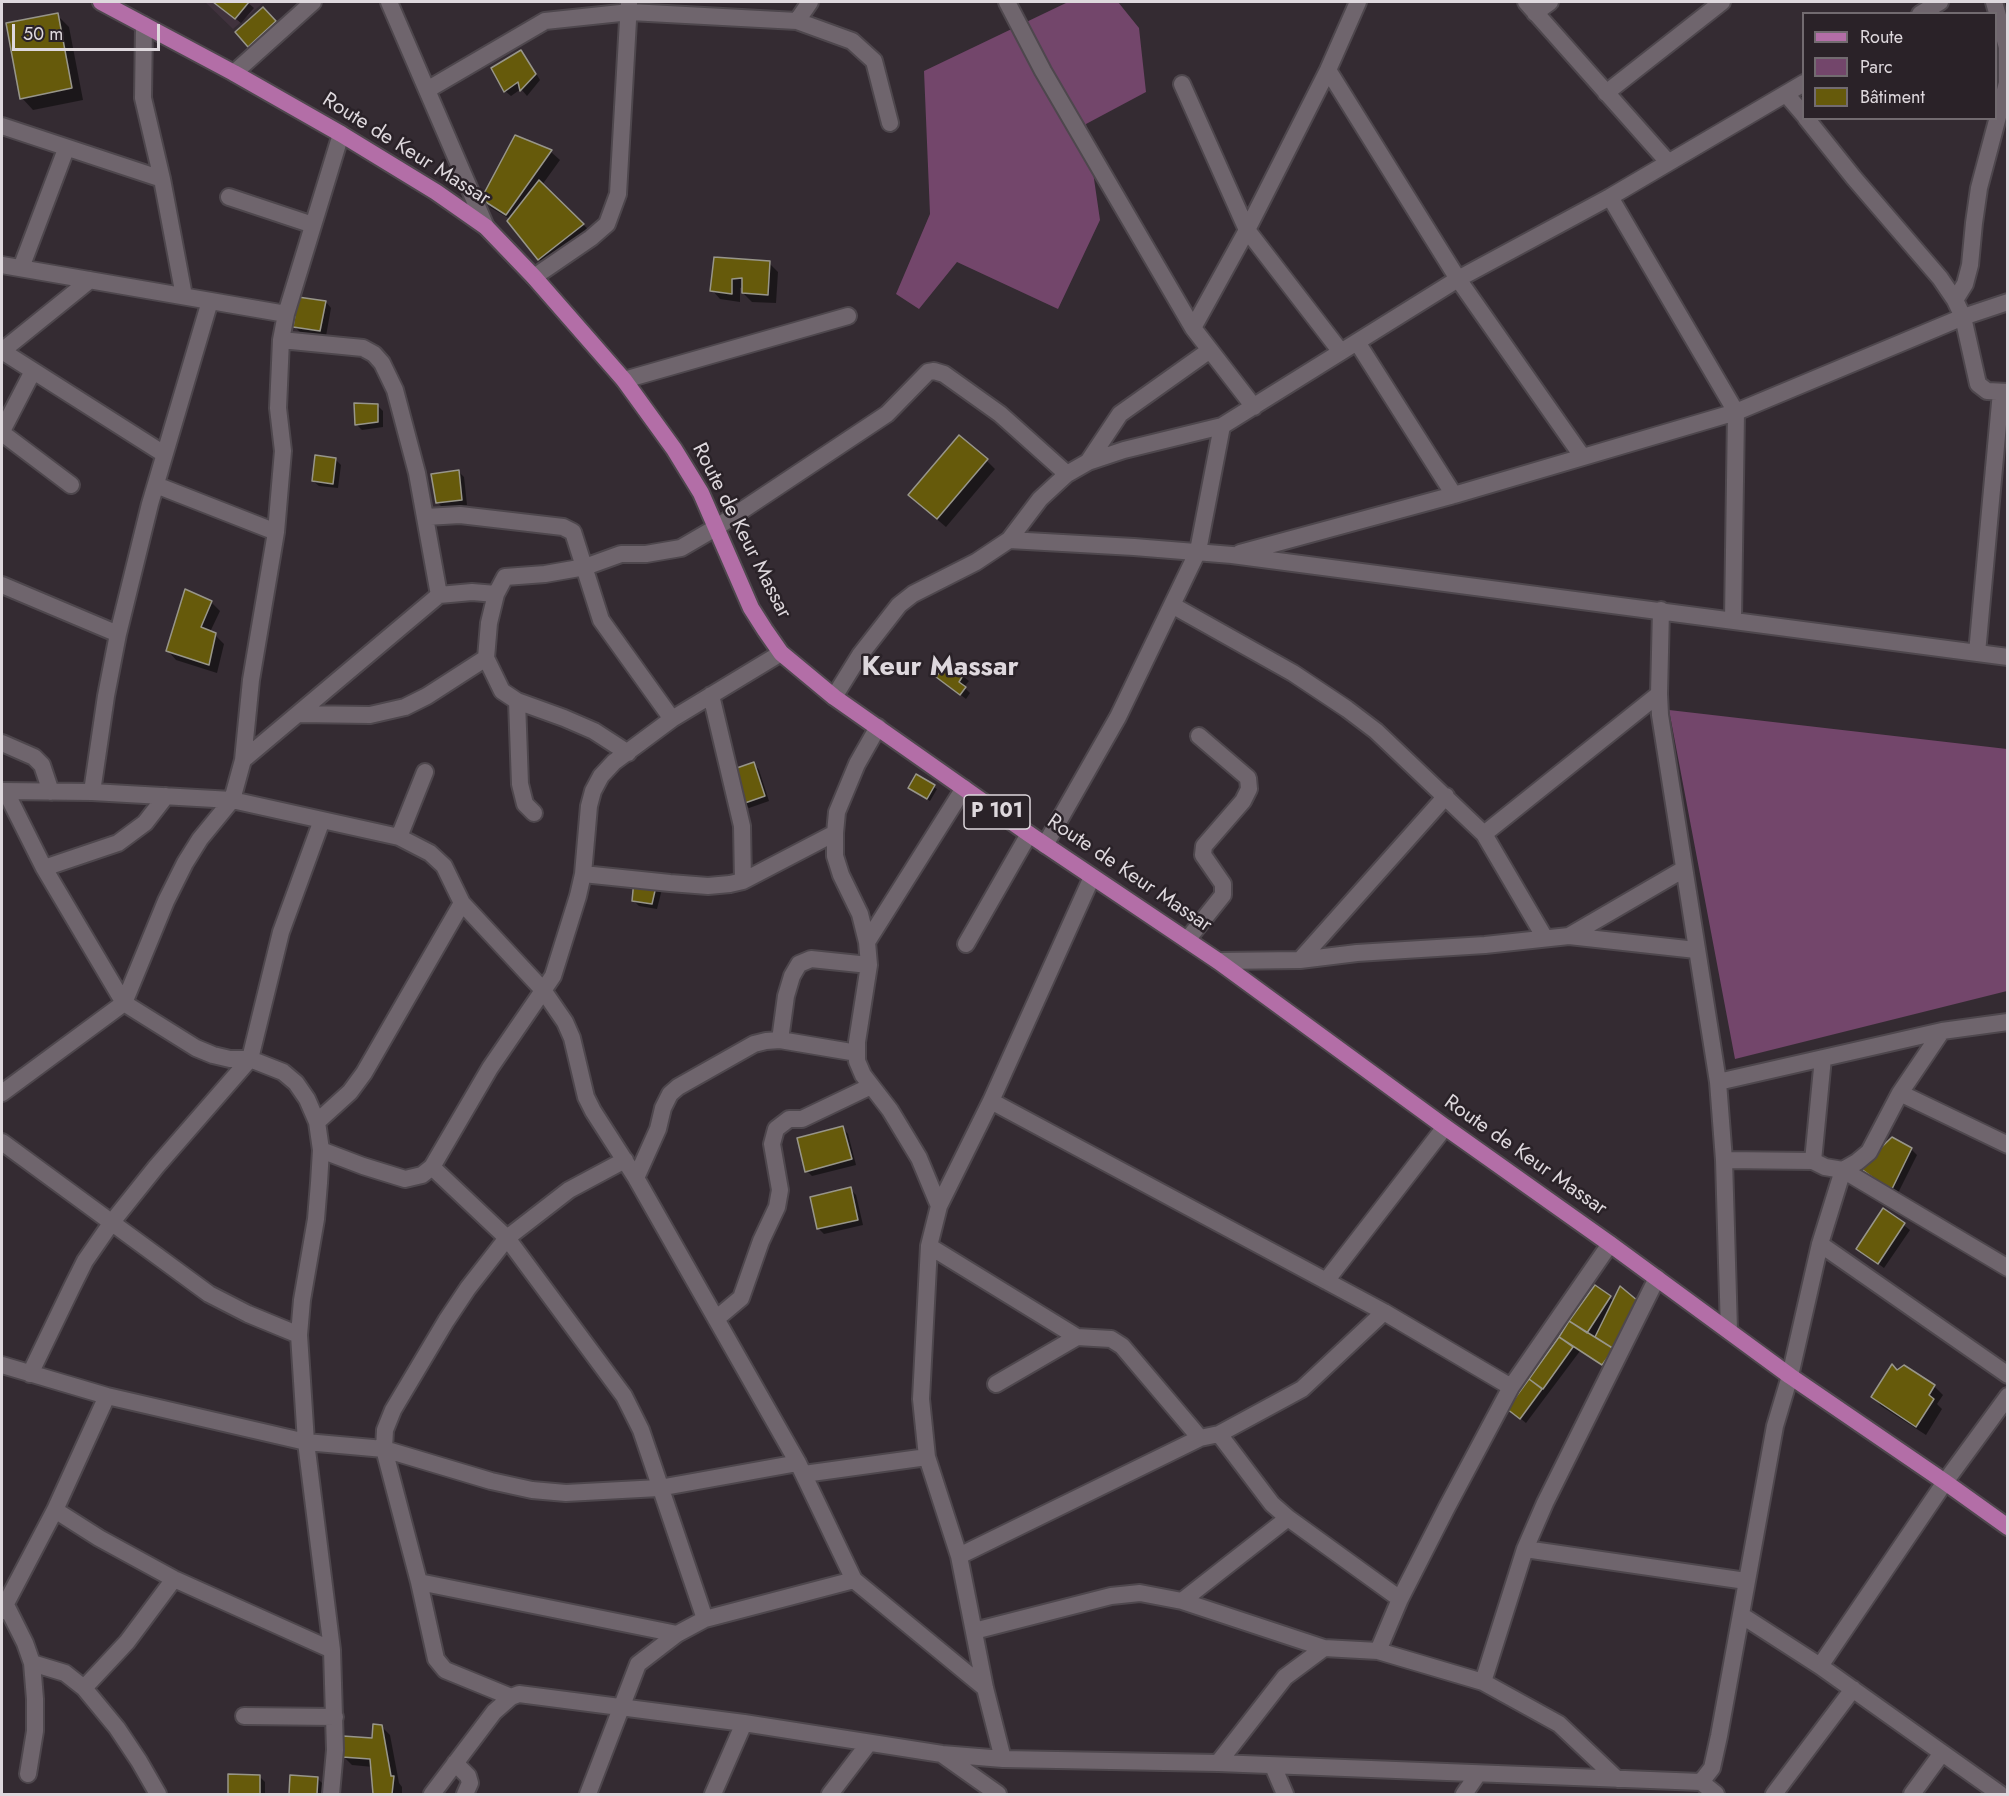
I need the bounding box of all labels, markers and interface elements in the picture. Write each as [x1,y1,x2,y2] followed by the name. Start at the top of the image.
[15,12,164,50] scale bar
[1802,12,1997,120] legend
[23,21,63,47] text: 50 m
[1860,24,1903,50] text: Route
[1860,54,1893,80] text: Parc
[1860,84,1925,110] text: Bâtiment
[317,88,495,212] street label: Route de Keur Massar
[686,439,796,623] street label: Route de Keur Massar
[861,652,1019,684] district label: Keur Massar
[964,795,1030,829] road number: P 101
[1042,809,1216,939] street label: Route de Keur Massar
[1439,1090,1611,1222] street label: Route de Keur Massar

